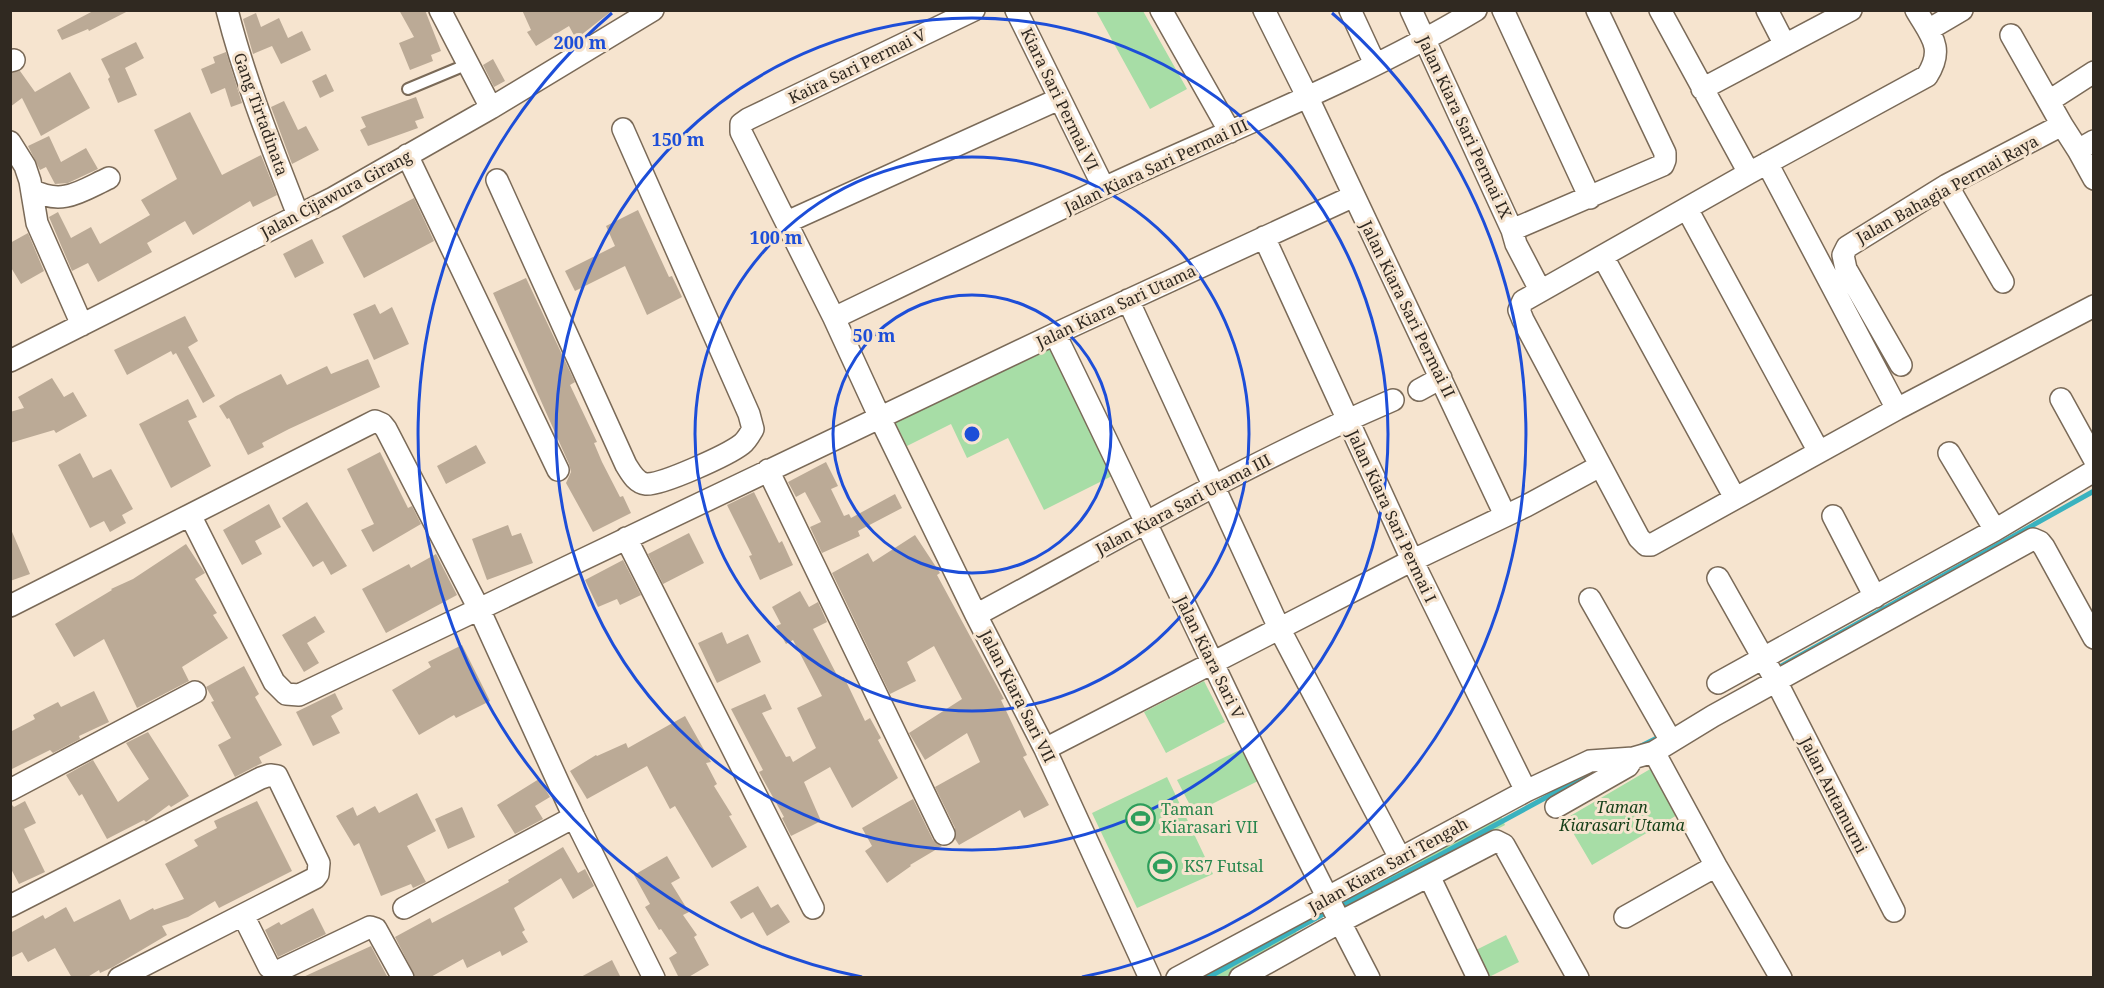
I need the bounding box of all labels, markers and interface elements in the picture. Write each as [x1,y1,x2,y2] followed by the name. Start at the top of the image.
[785,23,930,109] street label: Kaira Sari Permai V
[1016,24,1104,174] street label: Kiara Sari Permai VI
[554,30,607,54] text: 200 m
[1413,31,1517,222] street label: Jalan Kiara Sari Permai IX
[229,49,293,179] street label: Gang Tirtadinata
[1060,114,1251,219] street label: Jalan Kiara Sari Permai III
[652,127,705,151] text: 150 m
[1851,130,2042,249] street label: Jalan Bahagia Permai Raya
[256,145,416,244] street label: Jalan Cijawura Girang
[1355,216,1461,401] street label: Jalan Kiara Sari Permai II
[750,225,803,249] text: 100 m
[1032,259,1199,353] street label: Jalan Kiara Sari Utama
[853,323,896,347] text: 50 m
[962,424,982,444] centre of rings
[1342,425,1442,606] street label: Jalan Kiara Sari Permai I
[1091,448,1275,560] street label: Jalan Kiara Sari Utama III
[1170,591,1249,722] street label: Jalan Kiara Sari V
[975,625,1061,766] street label: Jalan Kiara Sari VII
[1795,732,1873,857] street label: Jalan Antamurni
[1558,796,1685,836] park label: Taman Kiarasari Utama
[1161,798,1258,838] place label: Taman Kiarasari VII
[1124,802,1156,834] sports icon: Taman Kiarasari VII
[1303,812,1472,919] street label: Jalan Kiara Sari Tengah
[1147,850,1179,882] sports icon: KS7 Futsal
[1184,855,1263,877] place label: KS7 Futsal

